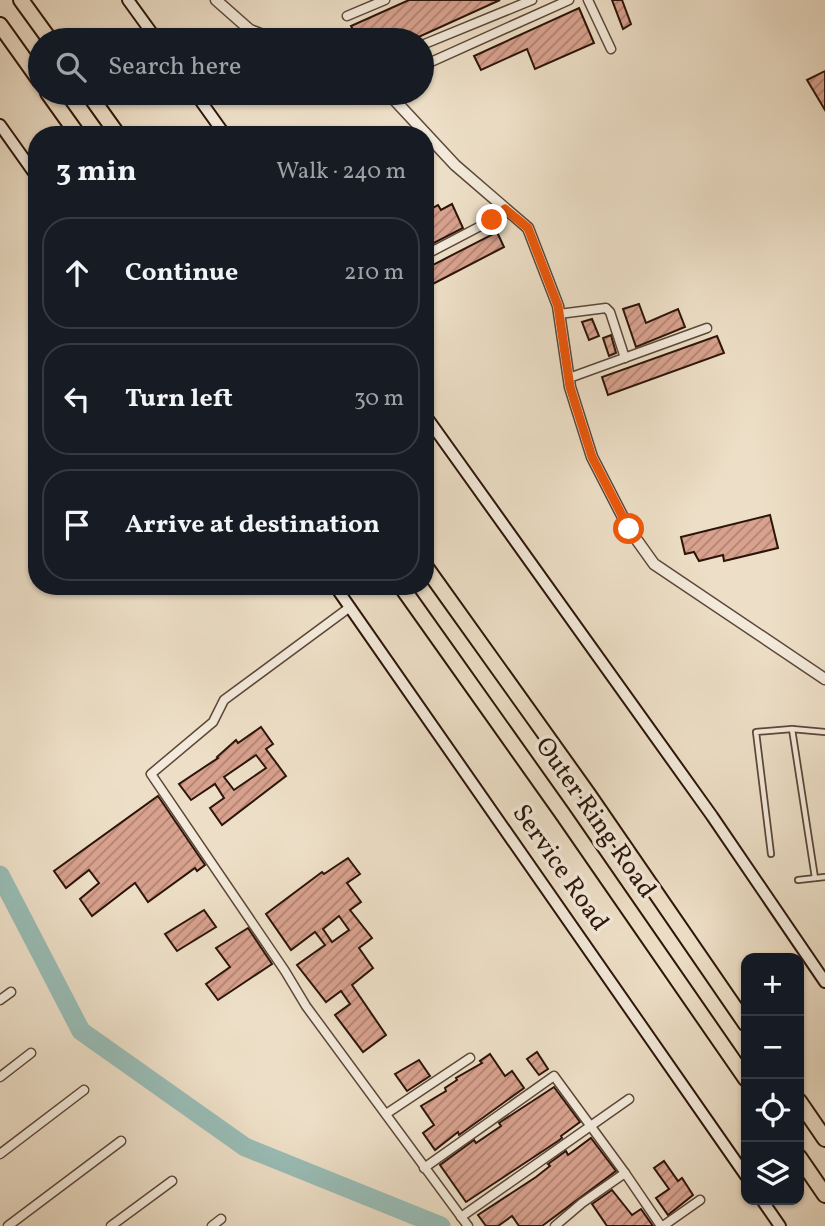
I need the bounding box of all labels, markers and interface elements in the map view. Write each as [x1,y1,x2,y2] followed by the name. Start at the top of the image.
[28,28,434,105] search box
[52,48,90,86] icon: search
[108,49,241,85] text: Search here
[56,151,137,193] text: 3 min
[276,156,406,188] text: Walk · 240 m
[476,204,507,235] route end
[58,254,96,292] icon: ahead
[125,255,238,291] text: Continue
[344,257,404,289] text: 210 m
[58,380,96,418] icon: left
[125,381,233,417] text: Turn left
[354,383,404,415] text: 30 m
[58,506,96,544] icon: arrive
[125,507,380,543] text: Arrive at destination
[613,513,644,544] route start
[526,730,664,906] street label: Outer Ring Road
[503,797,617,939] street label: Service Road
[741,953,804,1205] map controls
[741,953,804,1016] button: +
[741,1016,804,1079] button: −
[741,1079,804,1142] button: locate
[741,1142,804,1205] button: layers

